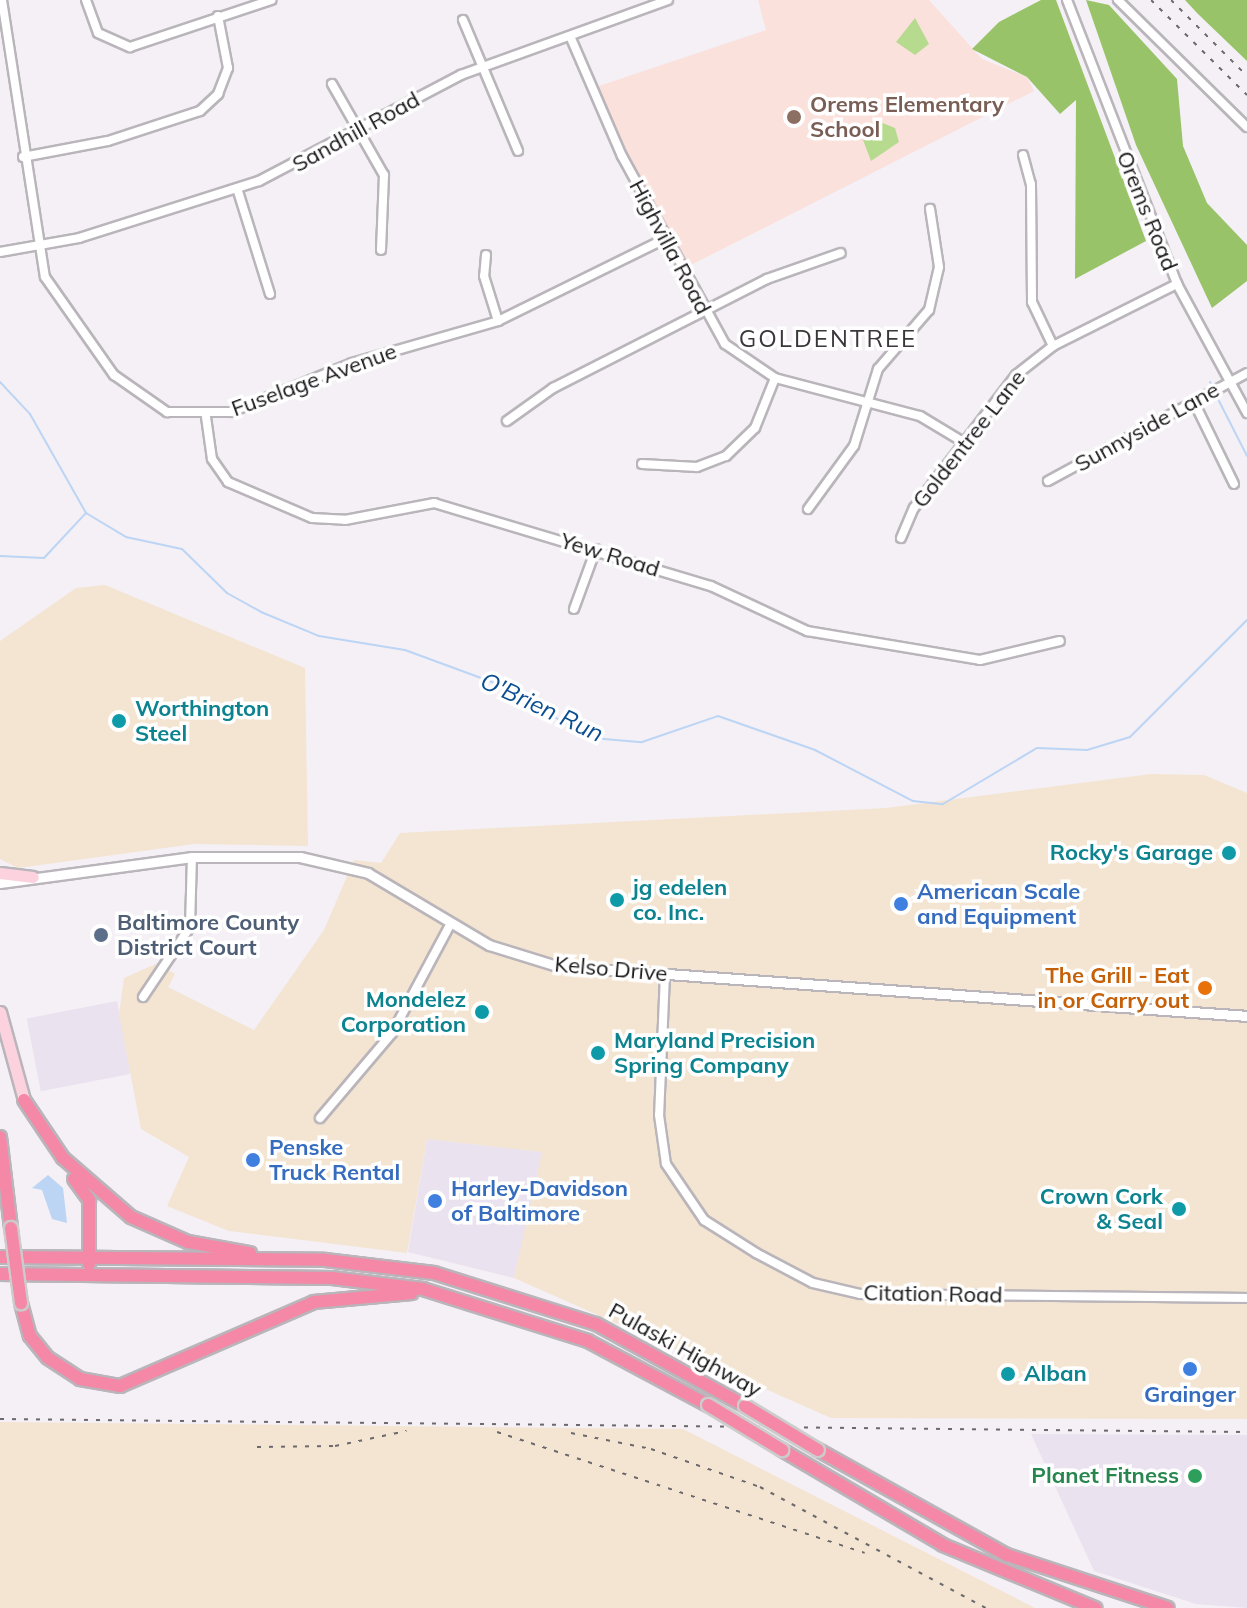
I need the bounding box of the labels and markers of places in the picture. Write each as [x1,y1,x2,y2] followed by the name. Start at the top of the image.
[810,91,1004,142] place label: Orems Elementary School
[785,108,803,126] marker: Orems Elementary School
[135,695,269,746] place label: Worthington Steel
[110,712,128,730] marker: Worthington Steel
[1050,840,1213,866] place label: Rocky's Garage
[1220,844,1238,862] marker: Rocky's Garage
[633,874,727,926] place label: jg edelen co. Inc.
[917,878,1080,930] place label: American Scale and Equipment
[608,891,626,909] marker: jg edelen co. Inc.
[892,895,910,913] marker: American Scale and Equipment
[117,909,299,960] place label: Baltimore County District Court
[92,926,110,944] marker: Baltimore County District Court
[1038,962,1189,1014] place label: The Grill - Eat in or Carry out
[1196,979,1214,997] marker: The Grill - Eat in or Carry out
[341,986,466,1038] place label: Mondelez Corporation
[473,1003,491,1021] marker: Mondelez Corporation
[614,1027,815,1078] place label: Maryland Precision Spring Company
[589,1044,607,1062] marker: Maryland Precision Spring Company
[269,1134,400,1186] place label: Penske Truck Rental
[244,1151,262,1169] marker: Penske Truck Rental
[451,1175,628,1226] place label: Harley-Davidson of Baltimore
[1040,1183,1163,1234] place label: Crown Cork & Seal
[426,1192,444,1210] marker: Harley-Davidson of Baltimore
[1170,1200,1188,1218] marker: Crown Cork & Seal
[1181,1360,1199,1378] marker: Grainger
[1024,1361,1087,1387] place label: Alban
[999,1365,1017,1383] marker: Alban
[1144,1382,1236,1408] place label: Grainger
[1031,1463,1179,1489] place label: Planet Fitness
[1186,1467,1204,1485] marker: Planet Fitness

